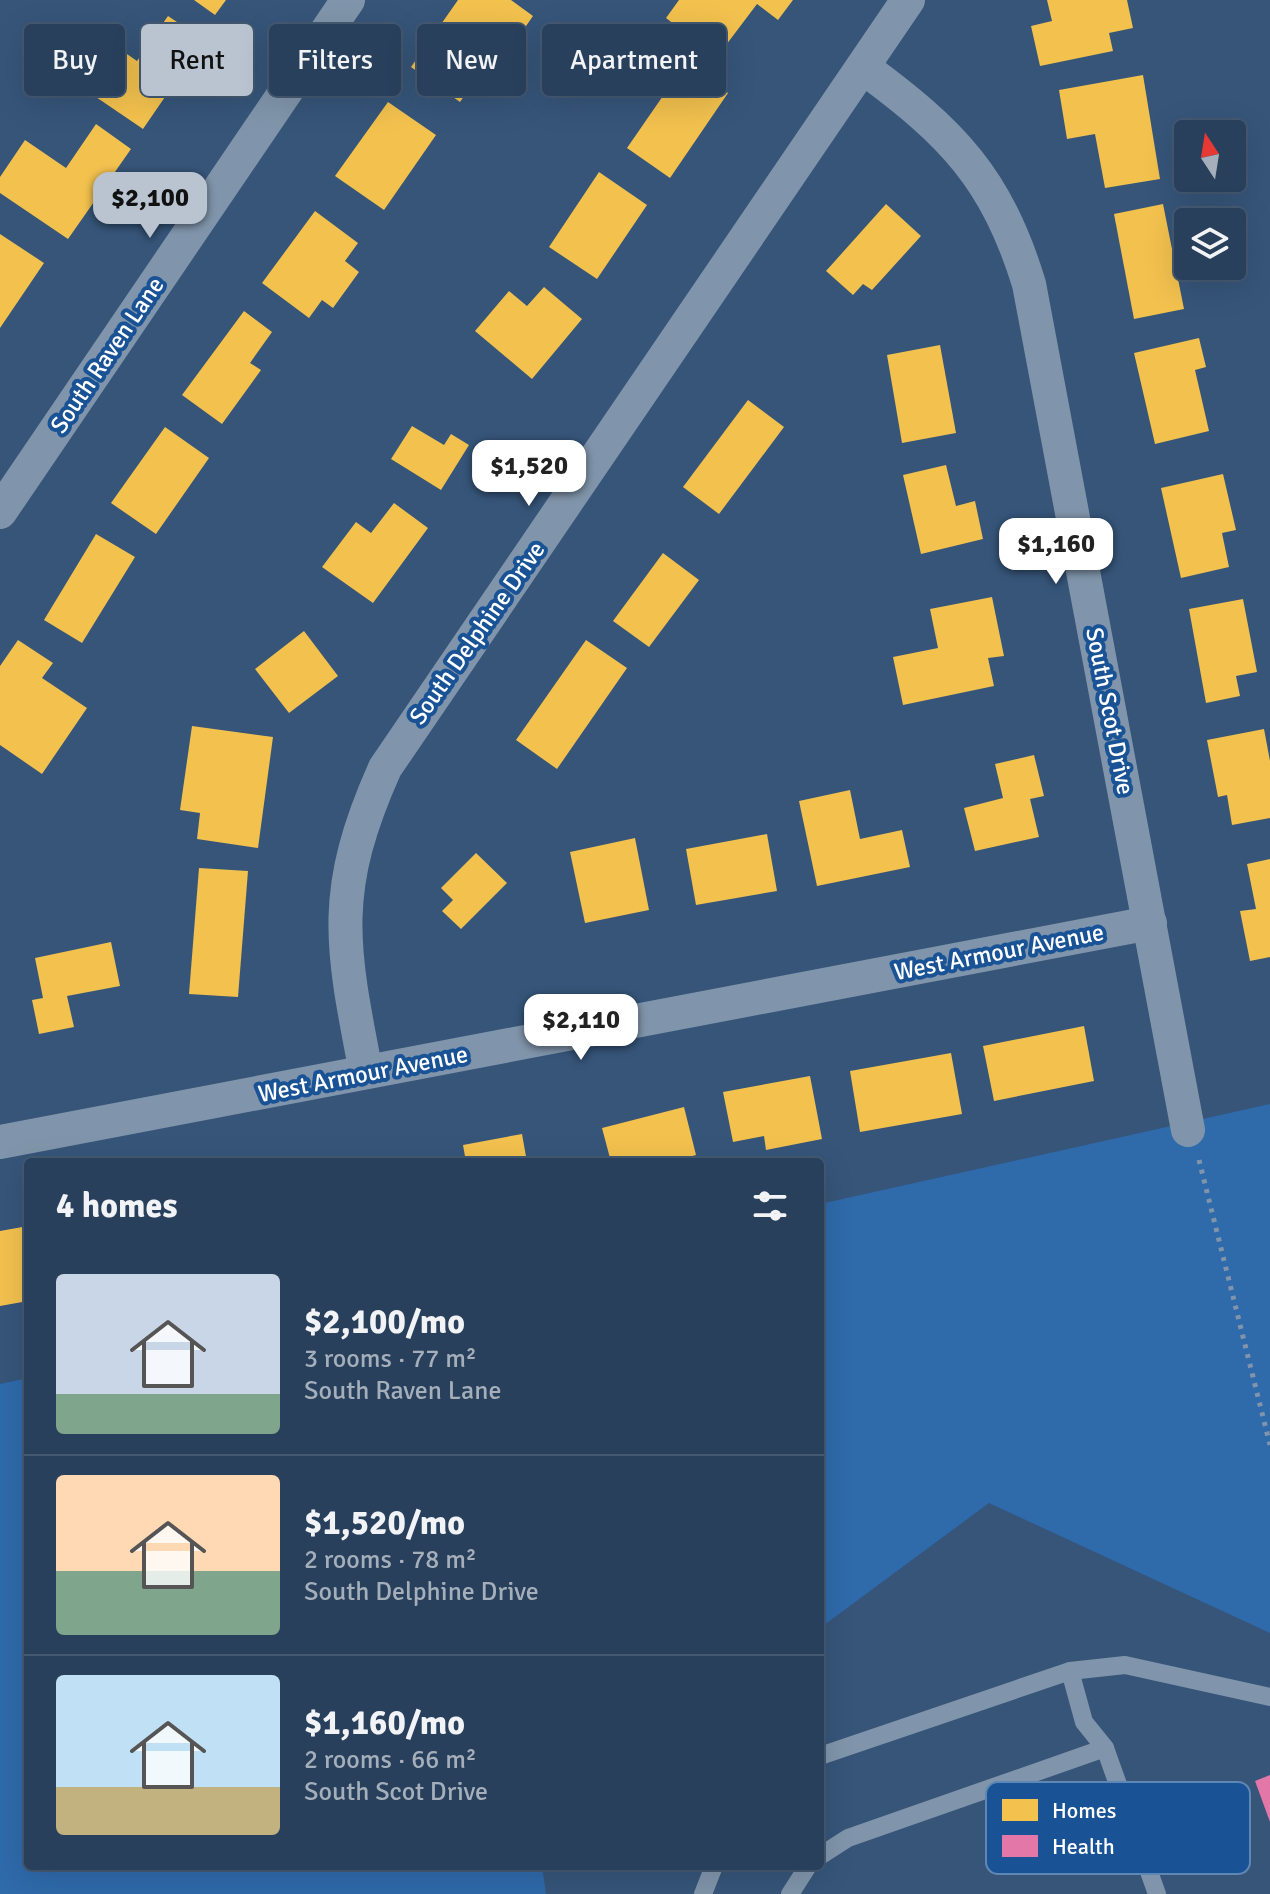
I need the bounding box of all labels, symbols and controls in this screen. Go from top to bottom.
chip: Buy [24,24,125,96]
chip: Rent [141,24,253,96]
chip: Filters [269,24,401,96]
chip: New [417,24,526,96]
chip: Apartment [542,24,726,96]
north arrow [1174,120,1246,192]
map controls [1174,120,1246,280]
pin: $2,100 [85,172,215,240]
text: $2,100 [111,182,189,214]
button: layers [1174,208,1246,280]
street label: South Raven Lane [44,271,170,439]
pin: $1,520 [464,440,594,508]
text: $1,520 [490,450,568,482]
pin: $1,160 [991,518,1121,586]
text: $1,160 [1017,528,1095,560]
street label: South Delphine Drive [403,536,551,730]
street label: South Scot Drive [1079,625,1141,797]
street label: West Armour Avenue [892,917,1106,987]
pin: $2,110 [516,994,646,1062]
text: $2,110 [542,1004,620,1036]
street label: West Armour Avenue [256,1039,470,1109]
icon: filters [748,1184,792,1228]
text: 4 homes [56,1185,177,1227]
text: $2,100/mo [304,1301,465,1343]
icon: home [120,1306,216,1402]
text: 3 rooms · 77 m² [304,1343,477,1375]
text: South Raven Lane [304,1375,501,1407]
text: $1,520/mo [304,1502,465,1544]
icon: home [120,1507,216,1603]
text: 2 rooms · 78 m² [304,1544,477,1576]
text: South Delphine Drive [304,1576,539,1608]
text: $1,160/mo [304,1702,465,1744]
icon: home [120,1707,216,1803]
text: 2 rooms · 66 m² [304,1744,477,1776]
text: South Scot Drive [304,1776,488,1808]
legend [986,1782,1250,1874]
text: Homes [1052,1797,1116,1824]
text: Health [1052,1833,1115,1860]

